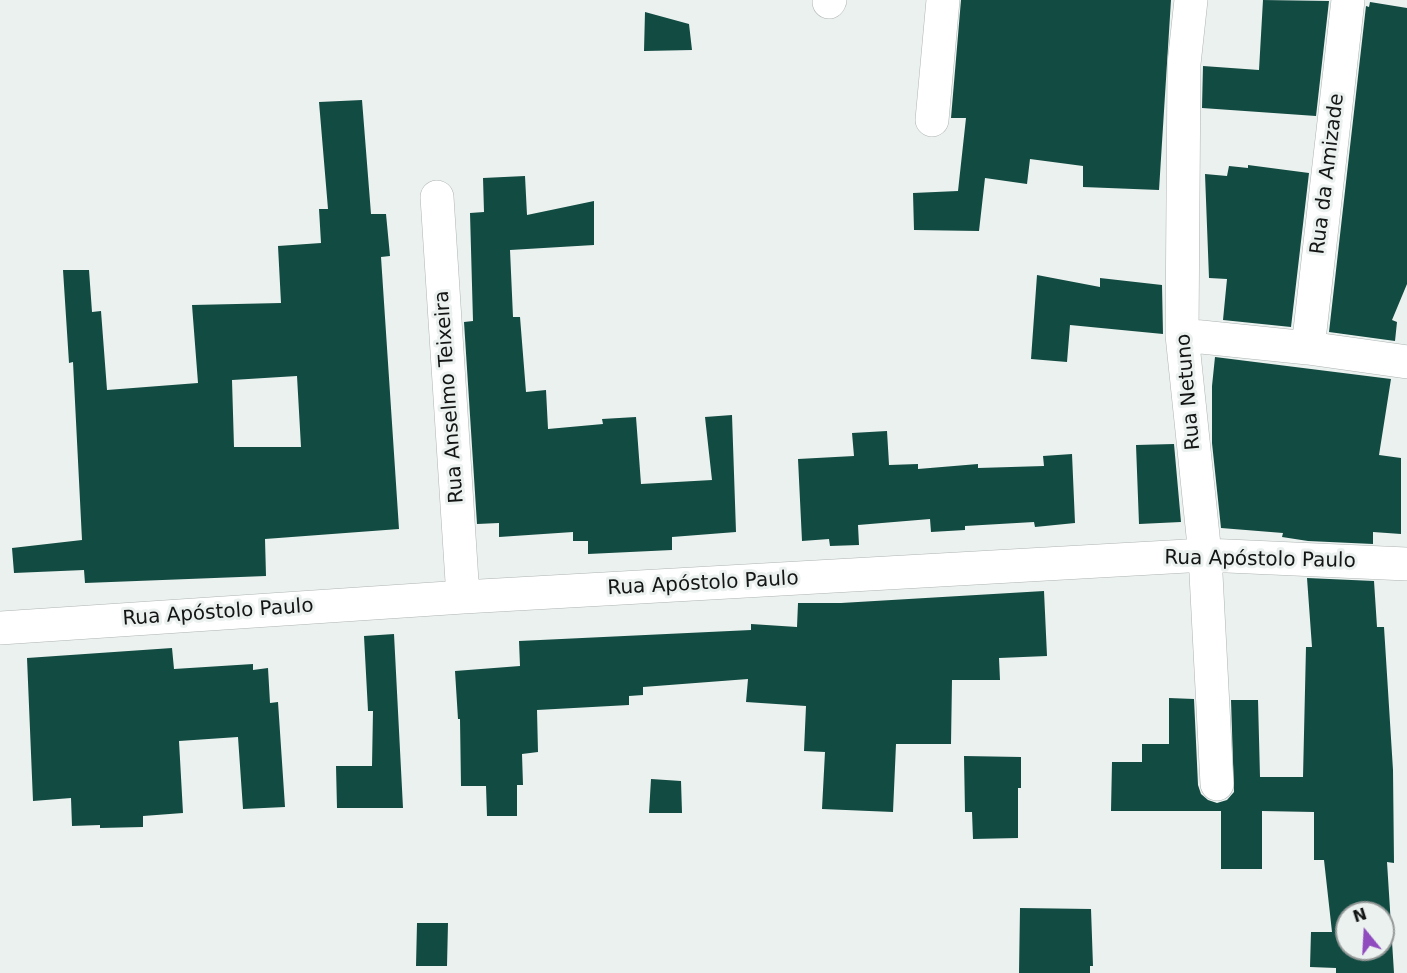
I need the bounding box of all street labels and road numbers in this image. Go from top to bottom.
street label: Rua da Amizade [1306,92,1350,256]
street label: Rua Anselmo Teixeira [431,290,469,504]
street label: Rua Netuno [1172,333,1206,451]
street label: Rua Apóstolo Paulo [1164,546,1356,574]
street label: Rua Apóstolo Paulo [607,567,799,601]
street label: Rua Apóstolo Paulo [122,594,314,632]

